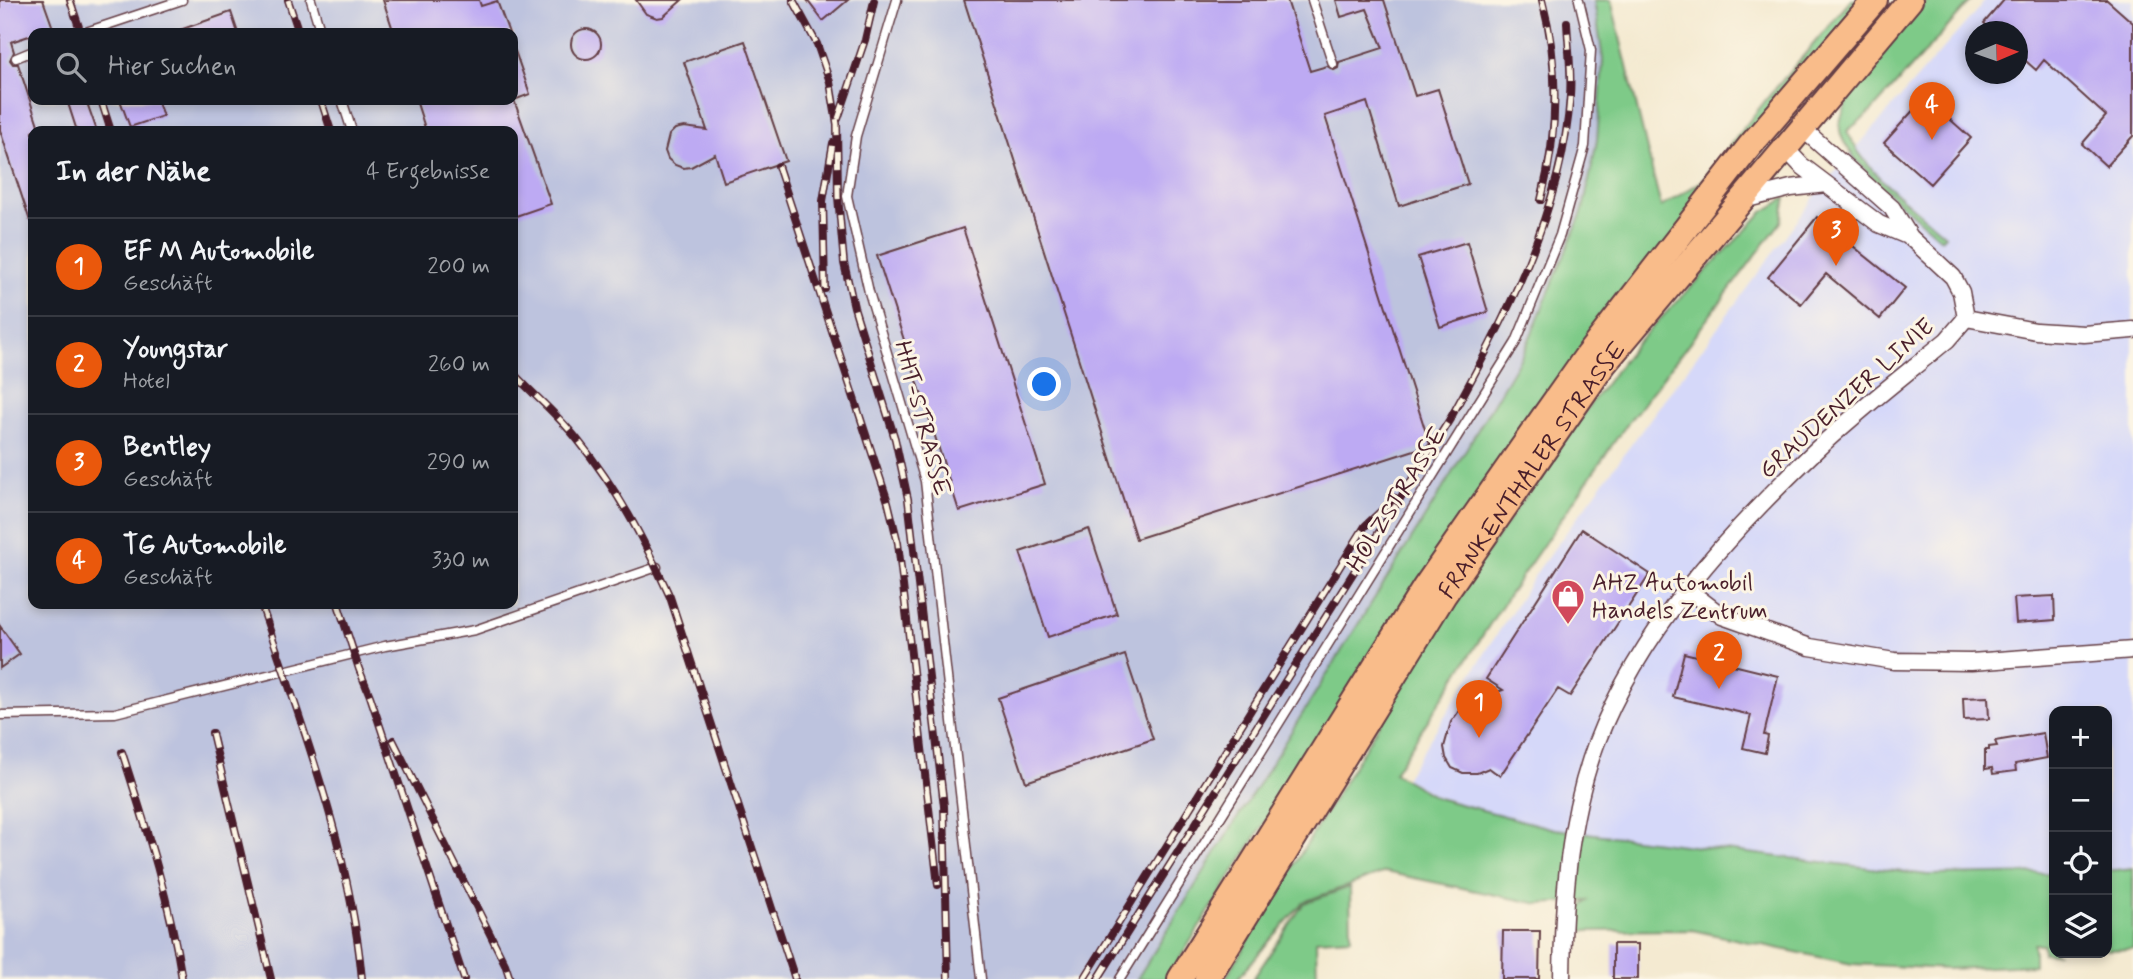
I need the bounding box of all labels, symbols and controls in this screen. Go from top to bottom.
north arrow [1965,21,2028,84]
search box [28,28,518,105]
icon: search [52,48,90,86]
text: Hier suchen [108,50,236,84]
pin: 4 [1909,82,1955,140]
text: In der Nähe [56,152,211,191]
text: 4 Ergebnisse [366,157,490,187]
pin: 3 [1813,208,1859,266]
text: EF M Automobile [123,235,314,269]
text: 1 [74,252,84,282]
text: 200 m [427,252,490,282]
text: Geschäft [123,269,213,299]
street label: GRAUDENZER LINIE [1753,312,1941,486]
text: Youngstar [123,333,228,367]
street label: FRANKENTHALER STRASSE [1432,336,1633,605]
street label: HHT-STRASSE [886,337,957,499]
text: 2 [73,350,85,380]
text: 260 m [428,350,490,380]
text: Hotel [123,367,170,397]
your location [1027,367,1061,401]
street label: HOLZSTRASSE [1340,421,1454,578]
text: Bentley [123,431,211,465]
text: 3 [74,448,84,478]
text: 290 m [427,448,490,478]
text: Geschäft [123,465,213,495]
text: TG Automobile [123,529,286,563]
text: 4 [72,546,86,576]
text: 330 m [432,546,490,576]
text: Geschäft [123,563,213,593]
place label: AHZ Automobil Handels Zentrum [1592,568,1768,627]
shop icon: AHZ Automobil Handels Zentrum [1549,577,1587,626]
pin: 2 [1696,631,1742,689]
pin: 1 [1456,680,1502,738]
map controls [2049,706,2112,958]
button: + [2049,706,2112,769]
button: − [2049,769,2112,832]
button: locate [2049,832,2112,895]
button: layers [2049,895,2112,958]

